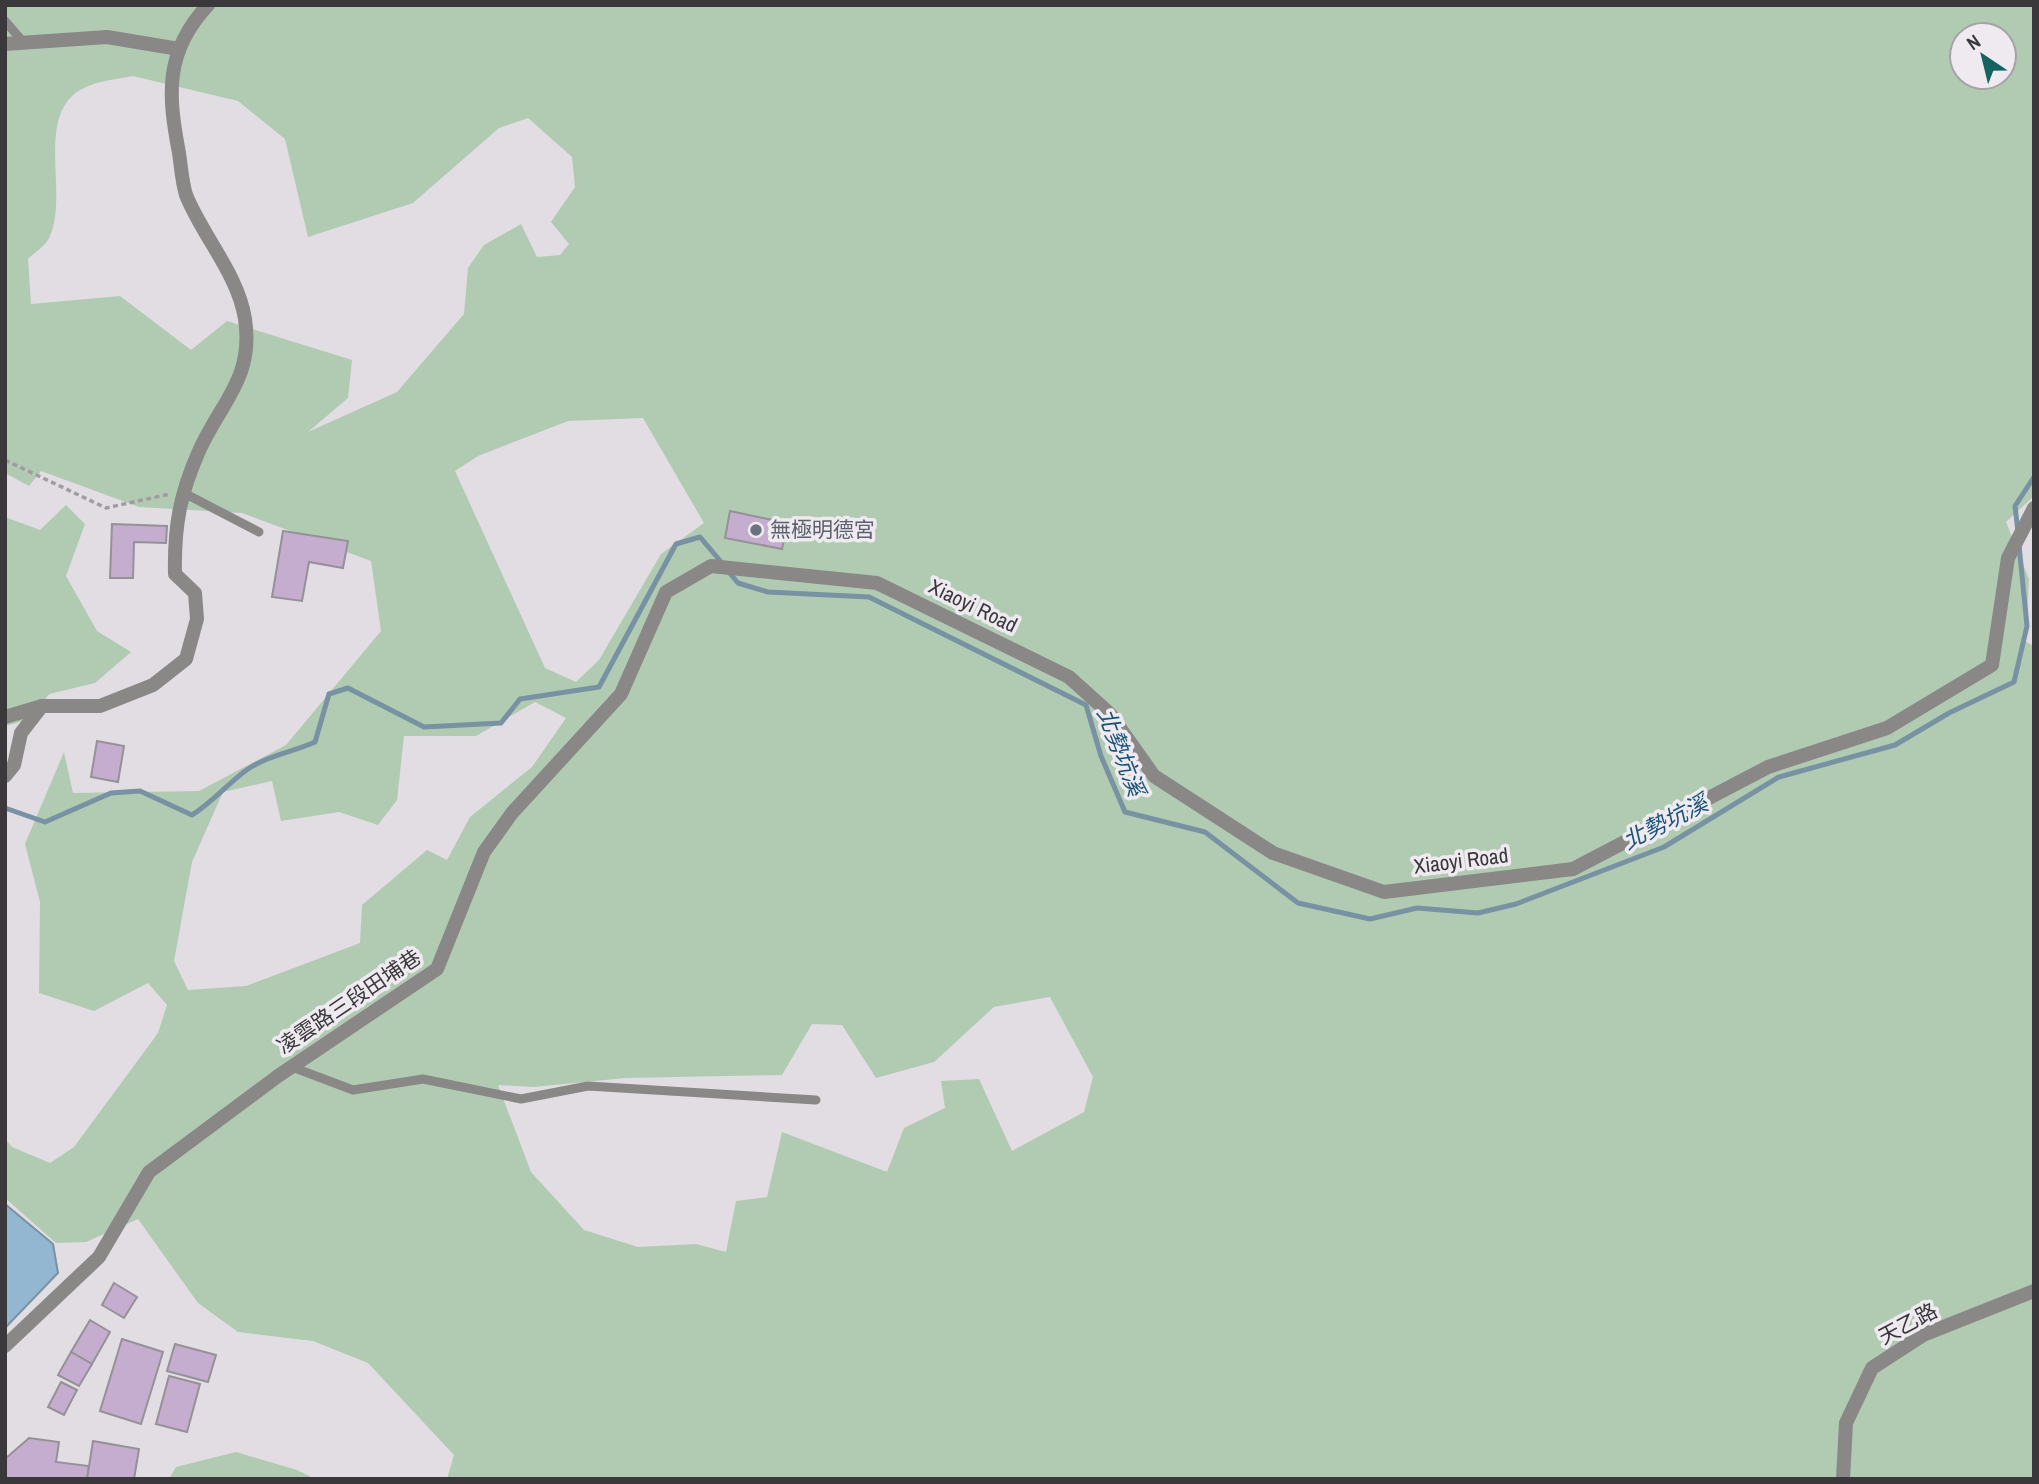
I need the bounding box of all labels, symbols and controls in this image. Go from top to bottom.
north arrow [1948,21,2018,91]
text: N [1961,28,1985,56]
place label: 無極明德宮 [770,515,875,544]
marker: 無極明德宮 [748,522,764,538]
street label: Xiaoyi Road [924,572,1022,639]
water label: 北勢坑溪 [1091,703,1153,803]
water label: 北勢坑溪 [1617,785,1715,856]
street label: Xiaoyi Road [1412,840,1510,881]
street label: 凌雲路三段田埔巷 [271,943,426,1061]
street label: 天乙路 [1873,1296,1942,1351]

